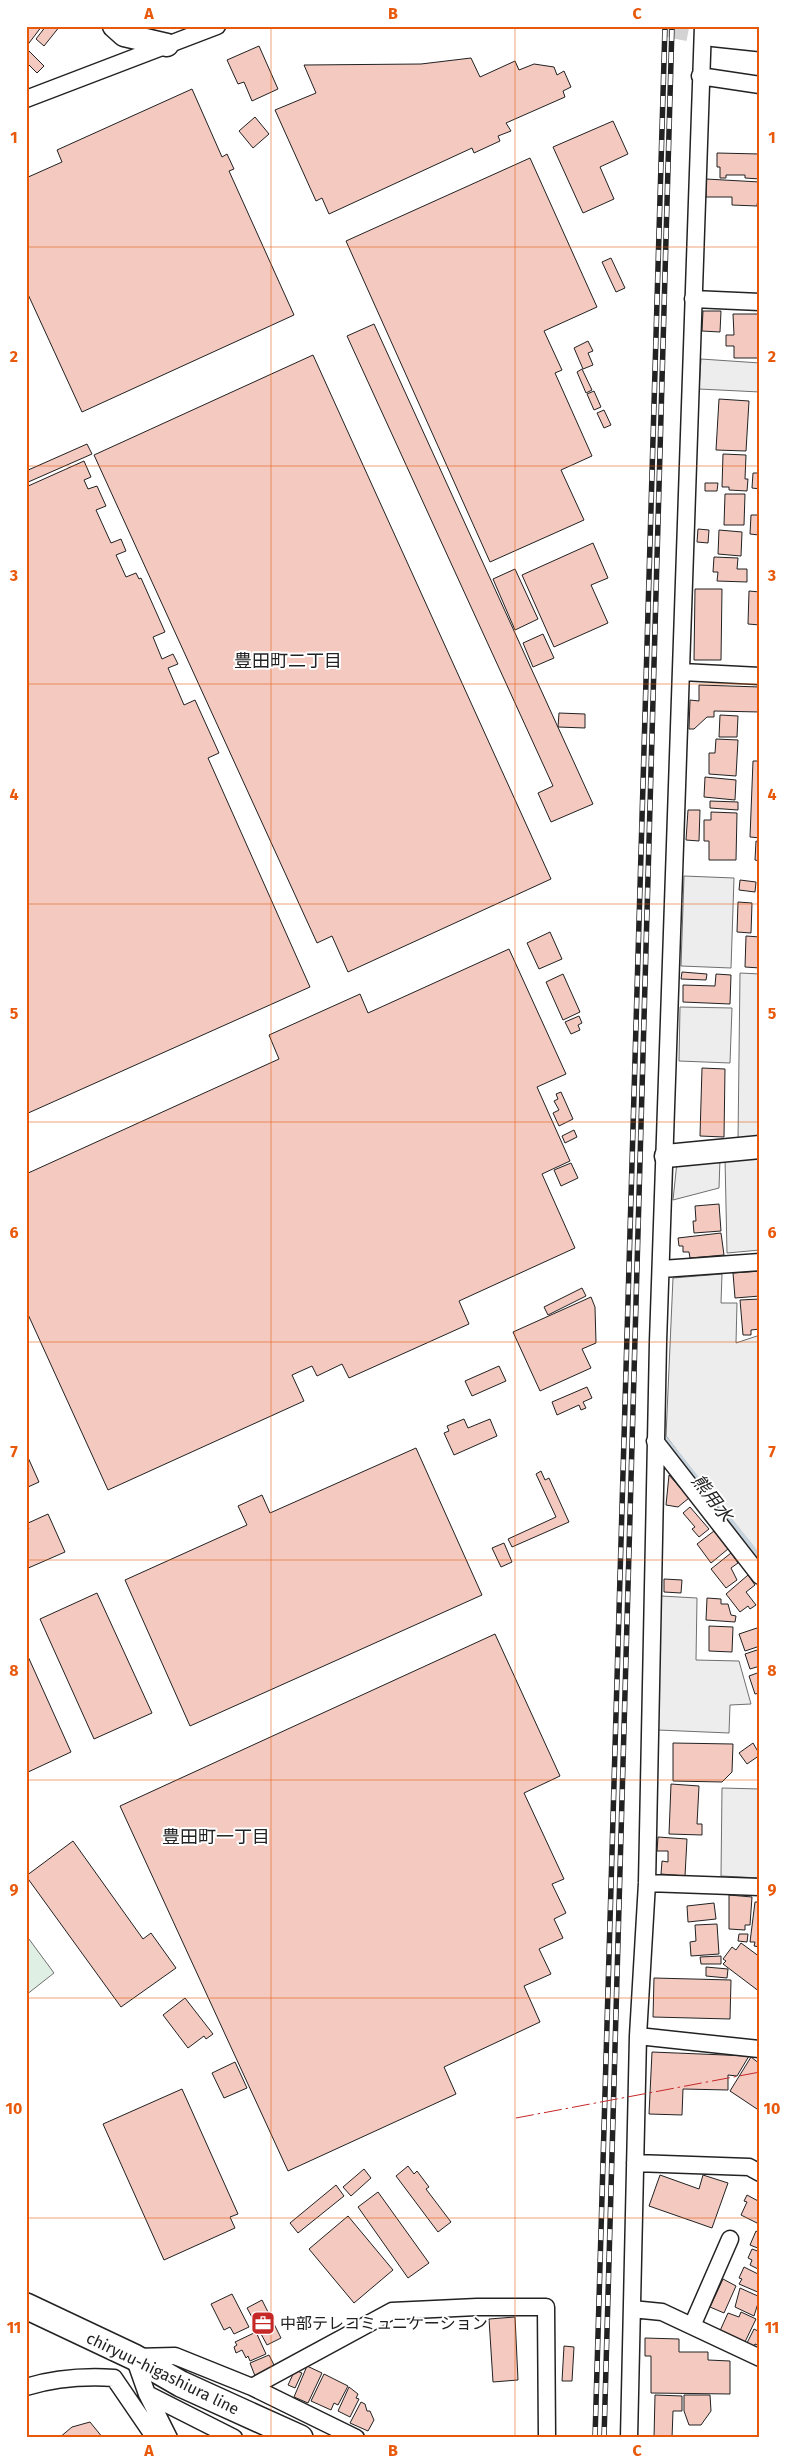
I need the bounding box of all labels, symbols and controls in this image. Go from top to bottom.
text: A [143,4,154,23]
text: B [388,4,398,23]
text: C [632,4,642,23]
text: 1 [10,128,18,147]
text: 1 [768,128,776,147]
text: 2 [10,347,18,366]
text: 2 [768,347,776,366]
text: 3 [9,566,18,585]
text: 3 [767,566,776,585]
district label: 豊田町二丁目 [234,650,342,672]
text: 4 [9,785,19,804]
text: 4 [767,785,777,804]
text: 5 [10,1004,19,1023]
text: 5 [768,1004,777,1023]
text: 6 [9,1223,19,1242]
text: 6 [767,1223,777,1242]
text: 7 [10,1442,18,1461]
text: 7 [768,1442,776,1461]
water label: 熊用水 [687,1470,739,1528]
text: 8 [9,1661,19,1680]
text: 8 [767,1661,777,1680]
district label: 豊田町一丁目 [162,1826,270,1848]
text: 9 [10,1880,19,1899]
text: 9 [768,1880,777,1899]
text: 10 [6,2099,22,2118]
text: 10 [764,2099,780,2118]
office icon: 中部テレコミュニケーション [250,2310,276,2336]
place label: 中部テレコミュニケーション [280,2314,488,2333]
text: 11 [7,2318,21,2337]
text: 11 [765,2318,779,2337]
street label: chiryuu-higashiura line [83,2328,242,2419]
text: A [143,2441,154,2460]
text: B [388,2441,398,2460]
text: C [632,2441,642,2460]

